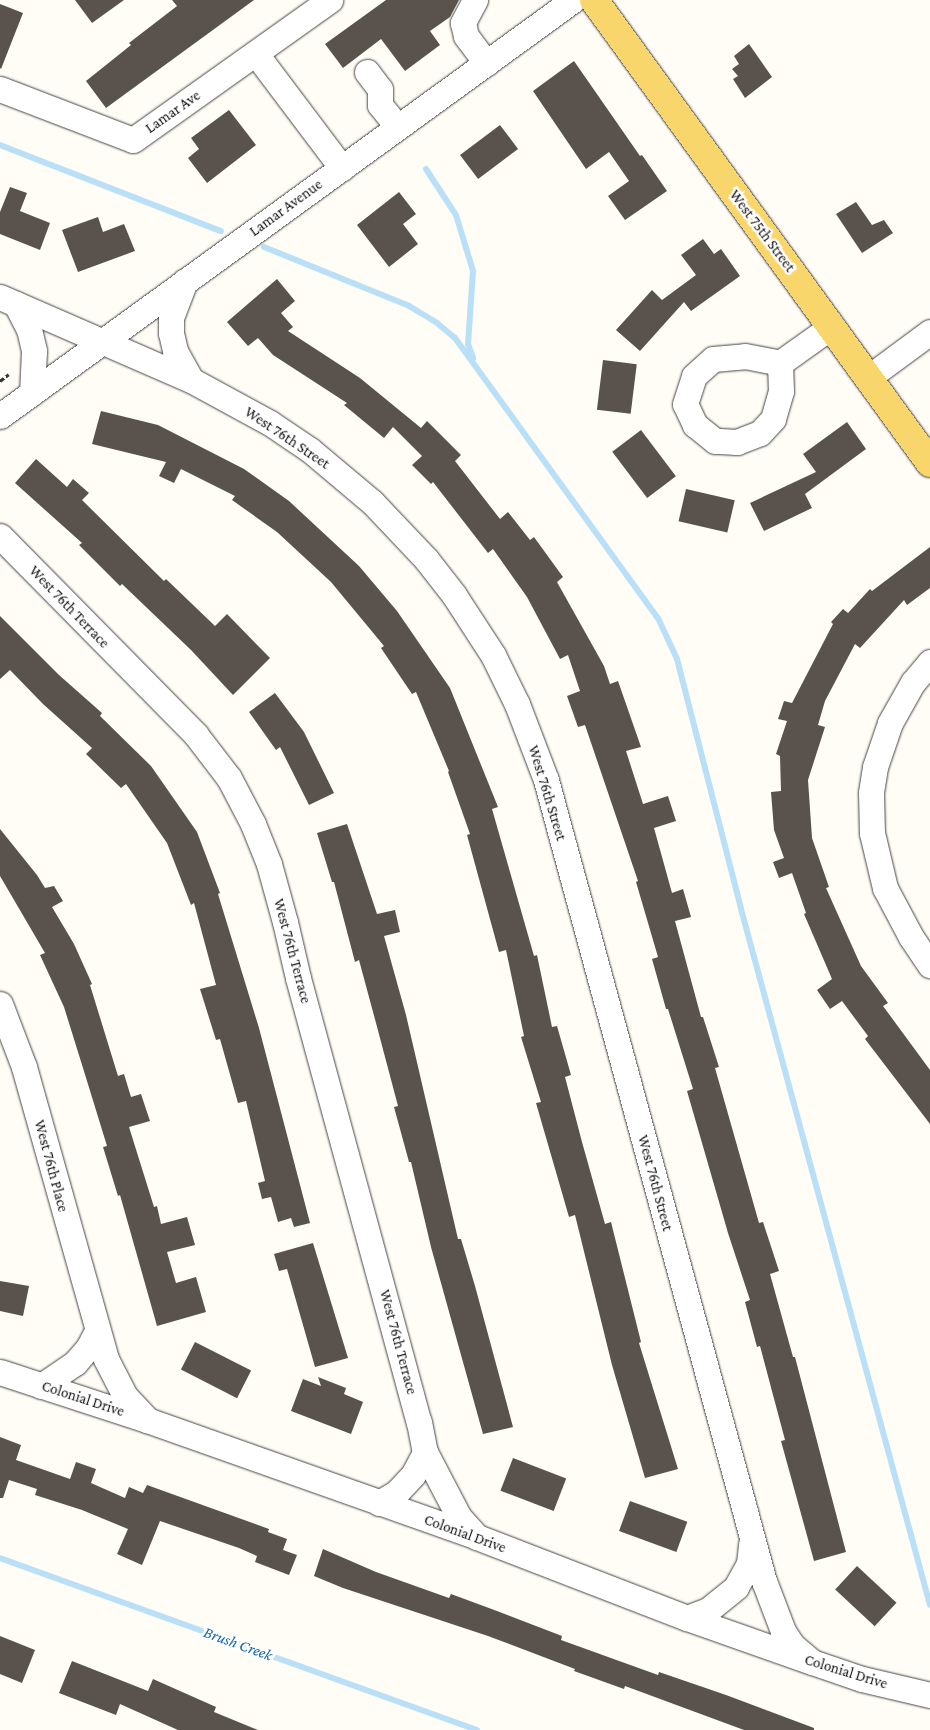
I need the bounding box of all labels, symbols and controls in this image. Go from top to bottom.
street label: Lamar Ave [142,87,204,137]
street label: Lamar Avenue [246,176,326,240]
street label: West 75th Street [725,186,799,276]
street label: West 76th Street [241,403,333,473]
street label: West 76th Terrace [25,562,113,652]
street label: West 76th Street [524,743,570,843]
street label: West 76th Terrace [269,897,315,1005]
street label: West 76th Place [30,1118,72,1214]
street label: West 76th Street [634,1133,676,1233]
street label: West 76th Terrace [375,1288,421,1396]
street label: Colonial Drive [39,1377,127,1421]
street label: Colonial Drive [422,1511,508,1557]
water label: Brush Creek [201,1623,275,1665]
street label: Colonial Drive [802,1651,890,1693]

